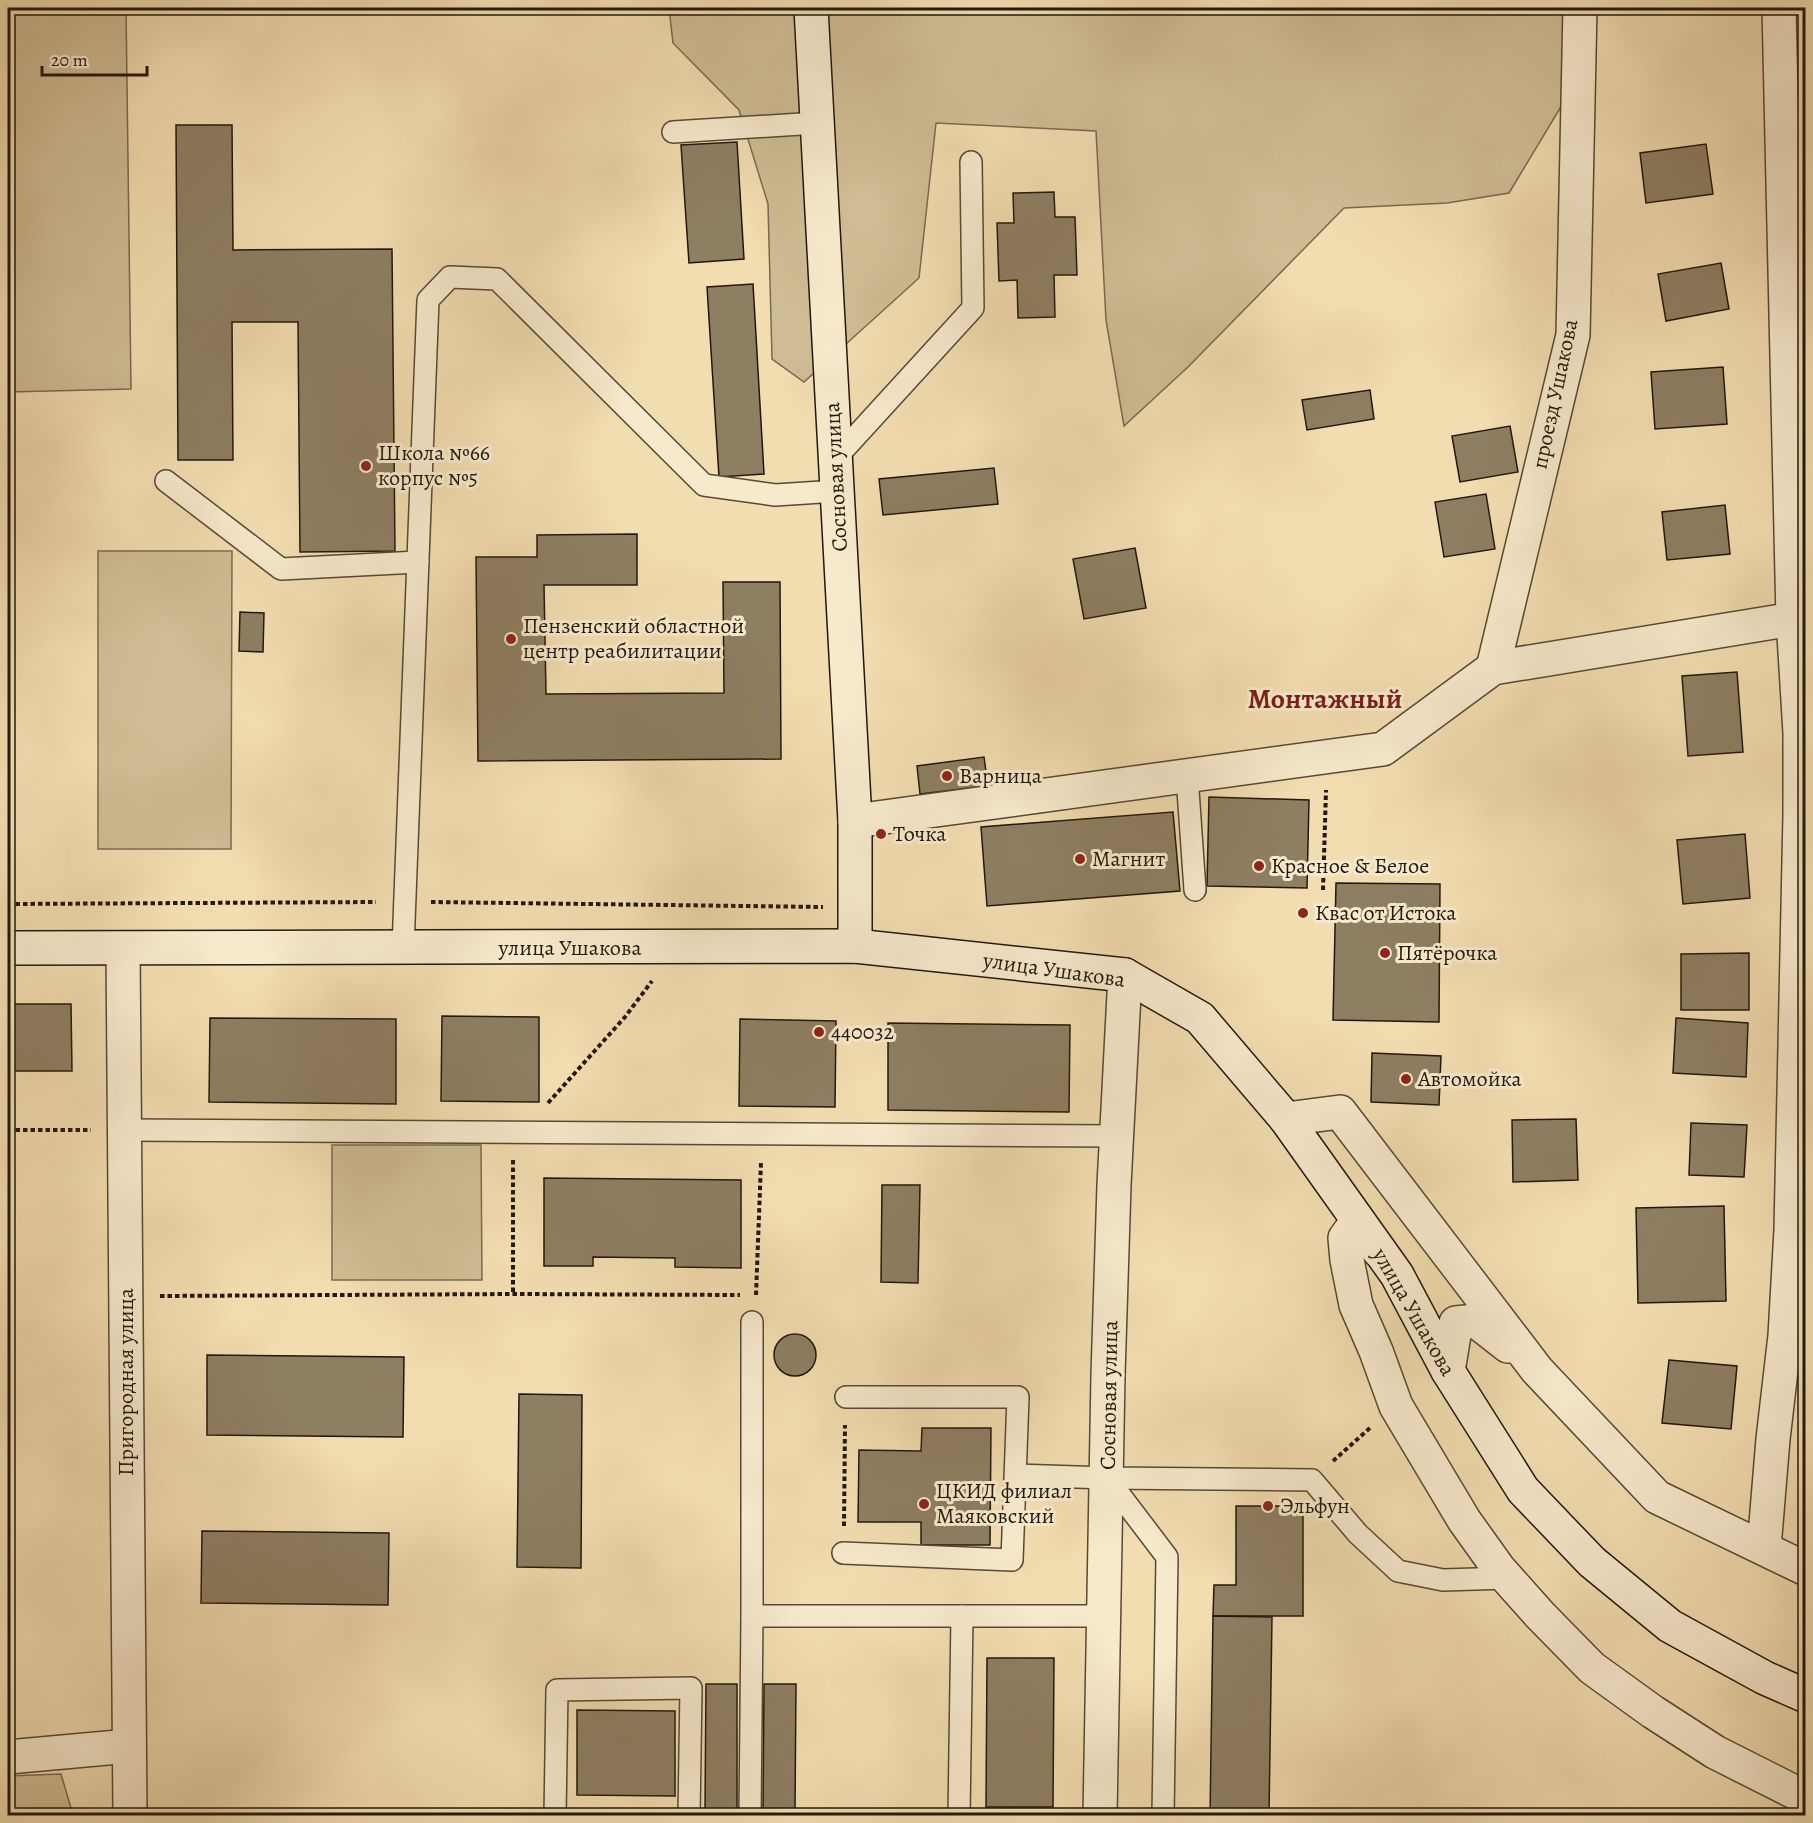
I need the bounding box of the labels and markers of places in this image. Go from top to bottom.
place label: Школа №66 корпус №5 [378,438,490,493]
marker: Школа №66 корпус №5 [359,459,373,473]
place label: Пензенский областной центр реабилитации [523,611,744,666]
marker: Пензенский областной центр реабилитации [504,632,518,646]
place label: Варница [959,761,1043,791]
marker: Варница [940,769,954,783]
place label: Точка [893,819,947,849]
marker: Точка [874,827,888,841]
place label: Магнит [1092,844,1165,874]
place label: Красное & Белое [1271,851,1429,881]
marker: Магнит [1073,852,1087,866]
marker: Красное & Белое [1252,859,1266,873]
place label: Квас от Истока [1315,898,1457,928]
marker: Квас от Истока [1296,906,1310,920]
place label: Пятёрочка [1397,938,1498,968]
marker: Пятёрочка [1378,946,1392,960]
place label: 440032 [831,1017,894,1047]
marker: 440032 [812,1025,826,1039]
place label: Автомойка [1417,1064,1523,1094]
marker: Автомойка [1399,1072,1413,1086]
place label: ЦКИД филиал Маяковский [936,1476,1072,1531]
place label: Эльфун [1280,1491,1350,1521]
marker: ЦКИД филиал Маяковский [917,1497,931,1511]
marker: Эльфун [1261,1499,1275,1513]

